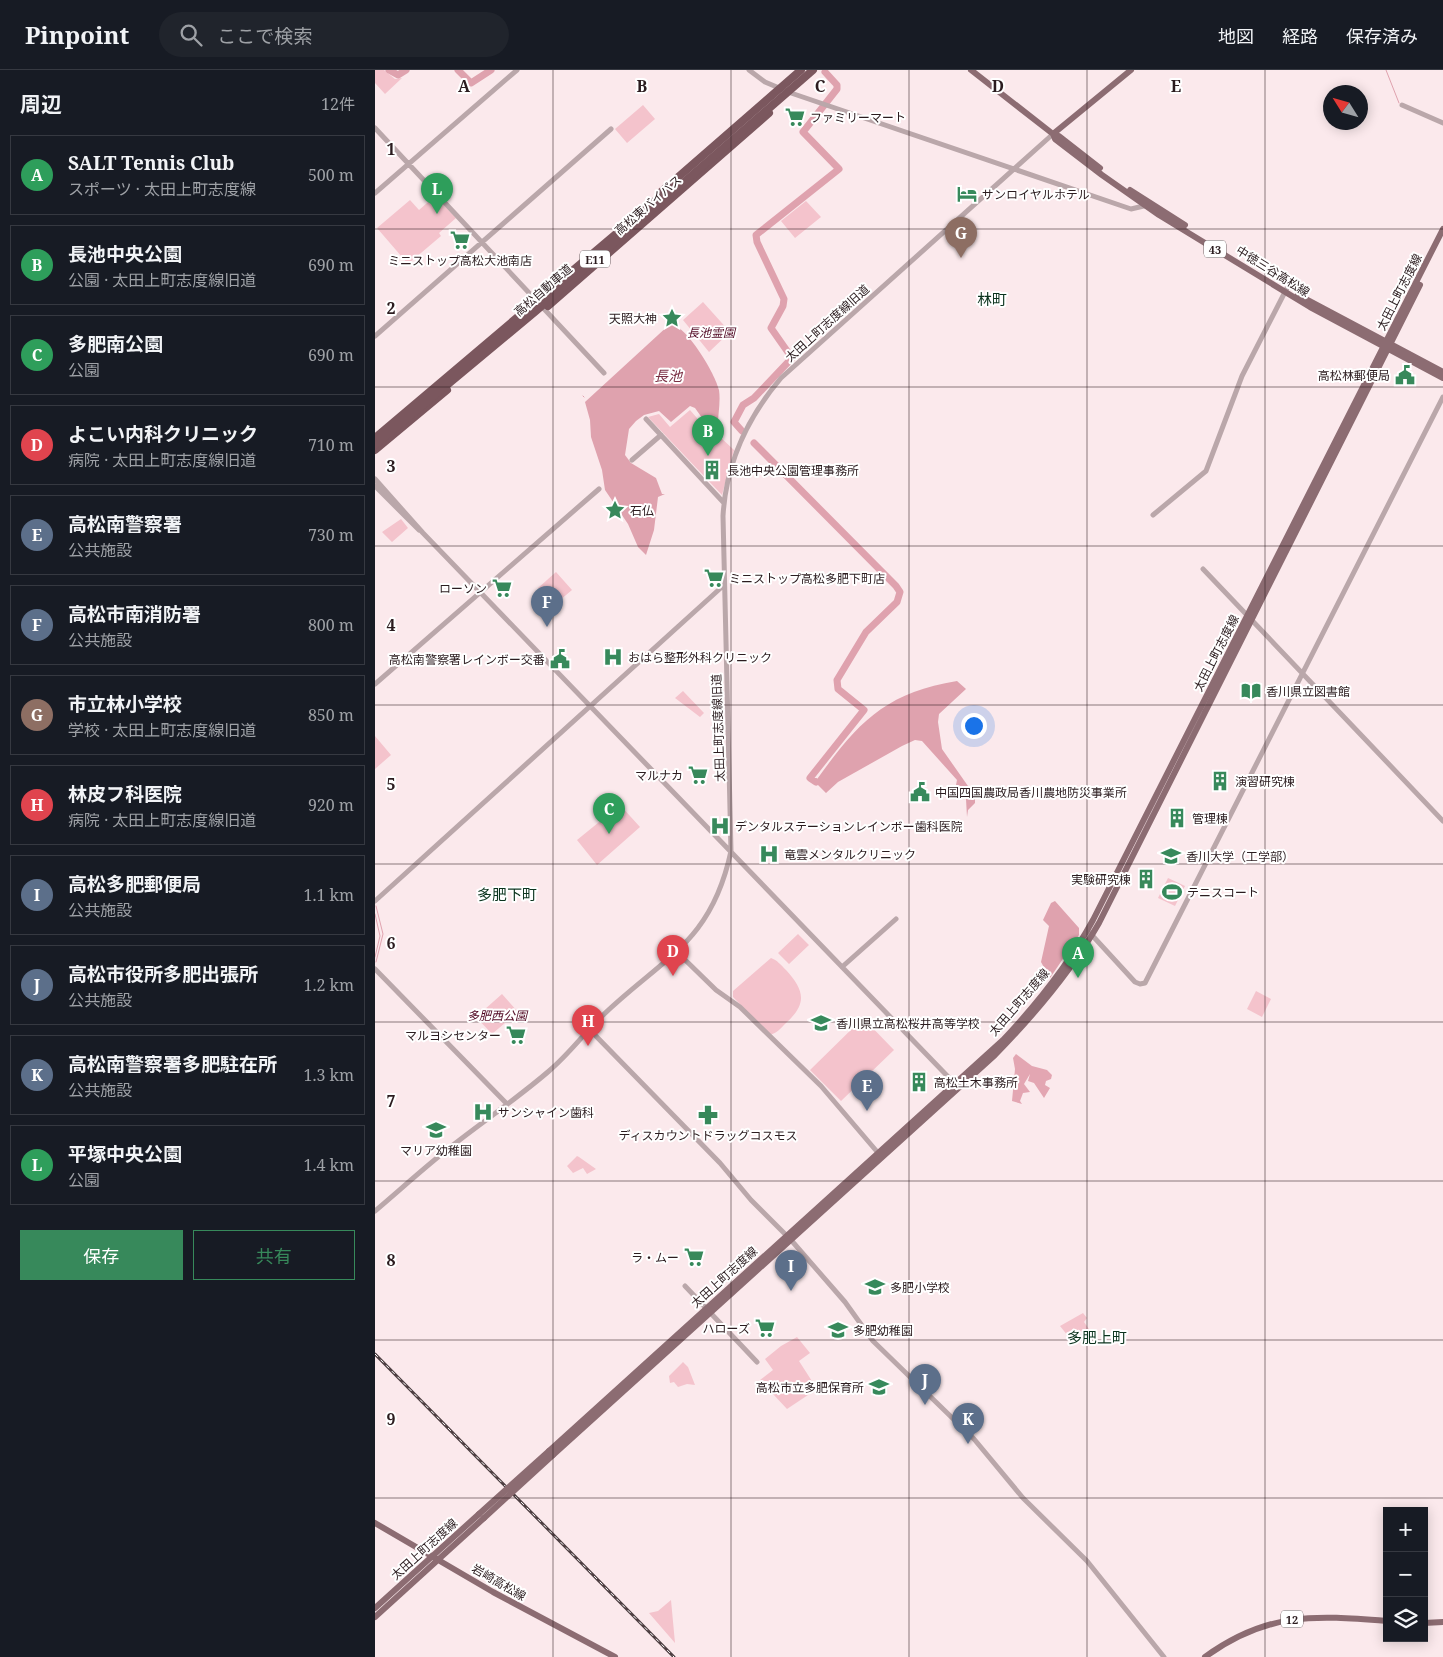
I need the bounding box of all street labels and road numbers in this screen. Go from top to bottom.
street label: 高松東バイパス [611,171,685,239]
road number: 43 [1204,240,1226,258]
street label: 中徳三谷高松線 [1233,242,1313,300]
road number: E11 [580,250,610,268]
street label: 太田上町志度線 [1372,251,1426,333]
street label: 高松自動車道 [510,260,576,320]
street label: 太田上町志度線旧道 [781,281,873,365]
street label: 太田上町志度線 [1189,612,1243,694]
street label: 太田上町志度線旧道 [708,674,728,782]
street label: 太田上町志度線 [985,965,1053,1039]
street label: 太田上町志度線 [687,1243,761,1311]
street label: 太田上町志度線 [387,1515,461,1583]
street label: 岩崎高松線 [469,1560,529,1604]
road number: 12 [1281,1610,1303,1628]

